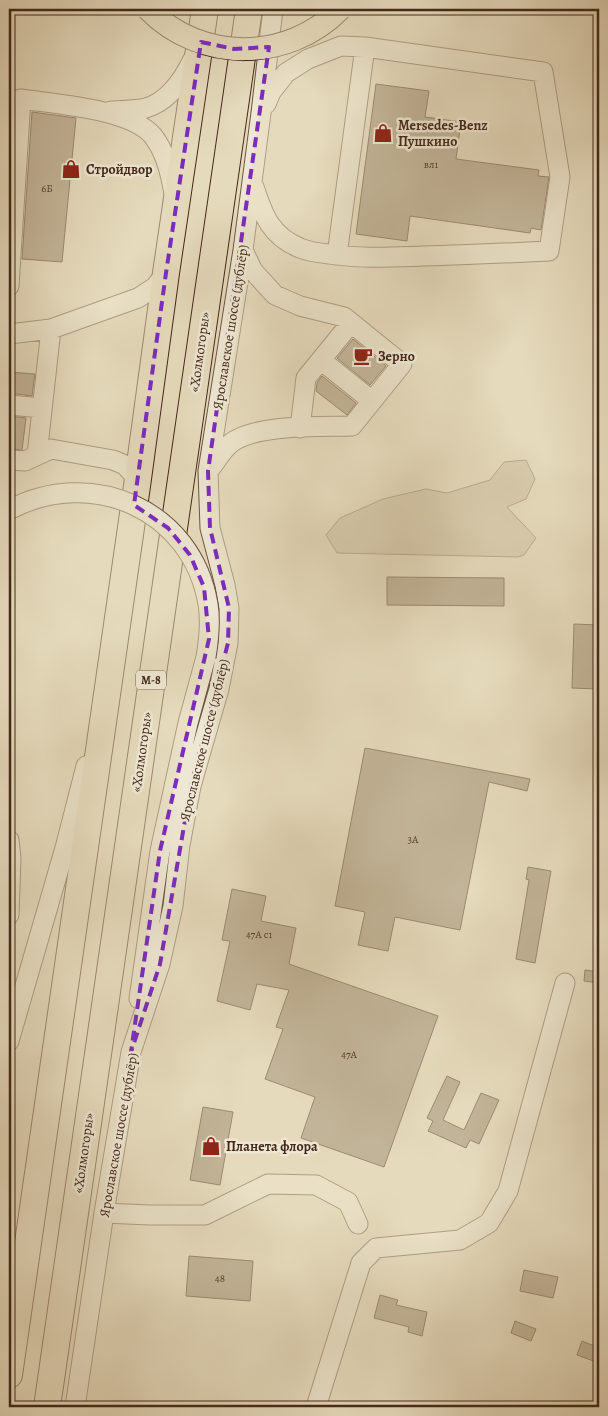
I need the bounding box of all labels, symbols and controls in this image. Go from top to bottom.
place label: Mersedes-Benz Пушкино [398,116,488,151]
shop icon: Mersedes-Benz Пушкино [372,122,394,144]
house number: вл1 [424,157,438,172]
shop icon: Стройдвор [60,158,82,180]
place label: Стройдвор [86,160,153,179]
house number: 6Б [41,181,53,196]
street label: Ярославское шоссе (дублёр) [208,243,253,411]
street label: «Холмогоры» [184,311,215,393]
cafe icon: Зерно [352,345,374,367]
place label: Зерно [378,347,415,366]
street label: Ярославское шоссе (дублёр) [175,657,234,823]
road number: М-8 [136,670,166,690]
street label: «Холмогоры» [126,711,157,793]
house number: 3А [408,832,419,847]
house number: 47А с1 [246,927,273,942]
house number: 47А [341,1047,358,1062]
street label: Ярославское шоссе (дублёр) [95,1051,142,1219]
street label: «Холмогоры» [68,1112,99,1194]
shop icon: Планета флора [200,1135,222,1157]
place label: Планета флора [226,1137,318,1156]
house number: 48 [215,1271,225,1286]

